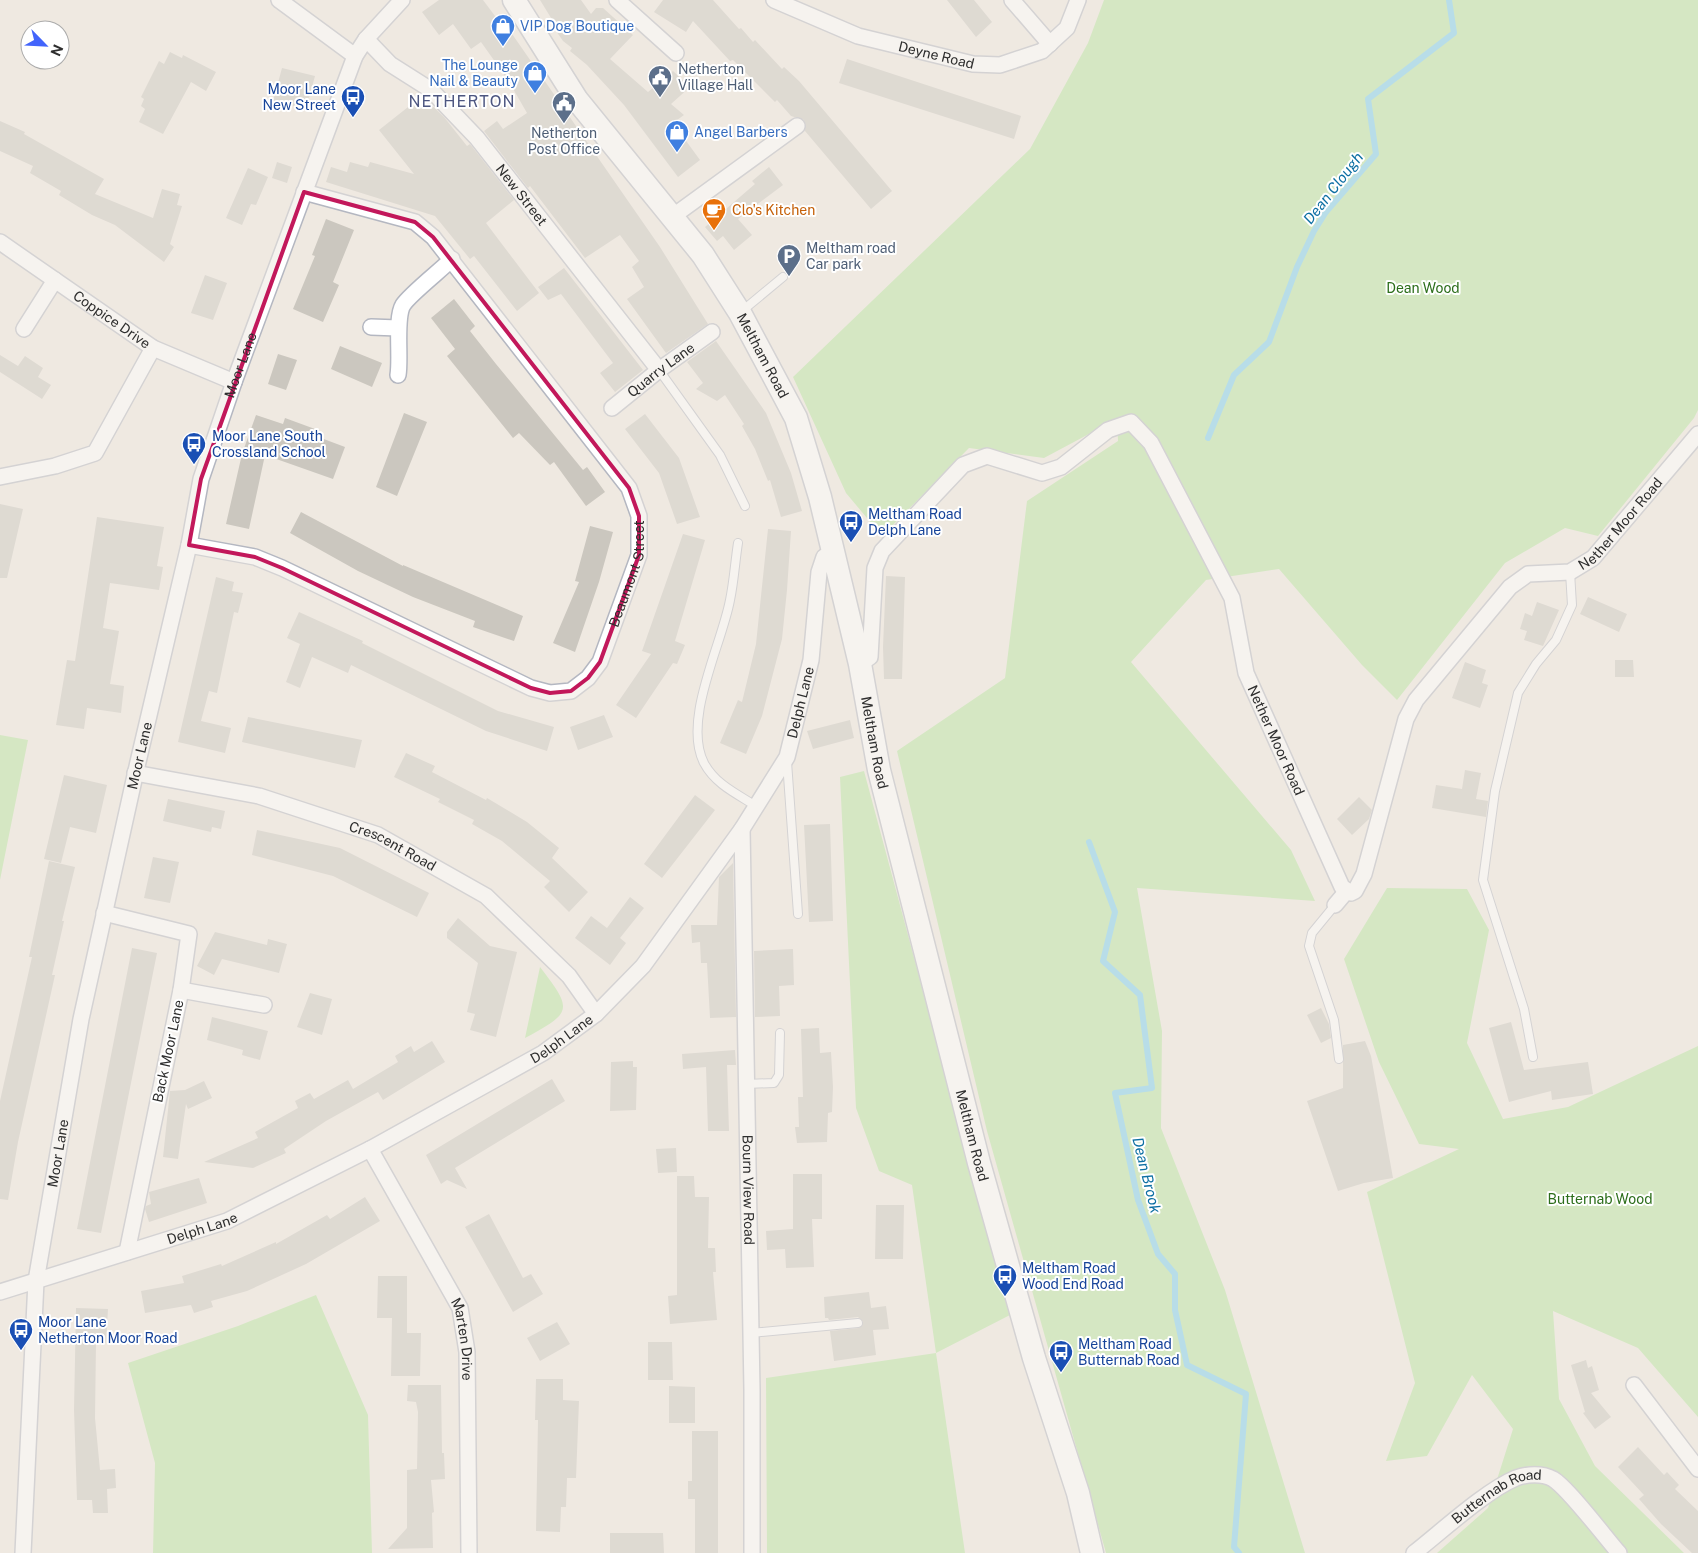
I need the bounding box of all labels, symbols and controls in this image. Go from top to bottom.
shop icon: VIP Dog Boutique [490,13,516,47]
place label: VIP Dog Boutique [520,18,634,34]
north arrow [20,20,70,70]
street label: Deyne Road [897,38,976,72]
text: N [47,42,66,59]
place label: The Lounge Nail & Beauty [429,57,519,89]
shop icon: The Lounge Nail & Beauty [522,60,548,94]
place label: Netherton Village Hall [678,61,753,93]
public building icon: Netherton Village Hall [647,64,673,98]
place label: Moor Lane New Street [263,81,336,113]
bus stop icon: Moor Lane New Street [340,84,366,118]
public building icon: Netherton Post Office [551,90,577,124]
district label: NETHERTON [409,92,515,111]
shop icon: Angel Barbers [664,119,690,153]
place label: Angel Barbers [694,124,787,140]
place label: Netherton Post Office [528,125,600,157]
water label: Dean Clough [1300,149,1366,227]
street label: New Street [493,161,551,229]
cafe icon: Clo's Kitchen [701,197,727,231]
place label: Clo's Kitchen [732,202,815,218]
place label: Meltham road Car park [806,240,896,272]
parking icon: Meltham road Car park [776,243,802,277]
park label: Dean Wood [1386,280,1460,296]
street label: Coppice Drive [70,287,153,352]
street label: Meltham Road [734,310,792,401]
street label: Moor Lane [221,330,260,400]
street label: Quarry Lane [624,339,697,400]
place label: Moor Lane South Crossland School [212,428,326,460]
bus stop icon: Moor Lane South Crossland School [181,431,207,465]
street label: Nether Moor Road [1575,474,1665,573]
place label: Meltham Road Delph Lane [868,506,962,538]
bus stop icon: Meltham Road Delph Lane [838,509,864,543]
street label: Beaumont Street [605,520,648,629]
street label: Delph Lane [784,665,817,740]
street label: Nether Moor Road [1245,683,1308,798]
street label: Meltham Road [858,695,892,791]
street label: Moor Lane [124,720,155,791]
street label: Crescent Road [347,818,439,874]
street label: Back Moor Lane [149,998,187,1104]
street label: Delph Lane [527,1011,596,1067]
street label: Meltham Road [953,1088,992,1183]
street label: Moor Lane [44,1118,72,1188]
street label: Bourn View Road [739,1135,757,1245]
water label: Dean Brook [1129,1135,1165,1216]
park label: Butternab Wood [1548,1191,1652,1207]
street label: Delph Lane [165,1209,240,1247]
place label: Meltham Road Wood End Road [1022,1260,1124,1292]
bus stop icon: Meltham Road Wood End Road [992,1263,1018,1297]
street label: Marten Drive [448,1295,476,1381]
place label: Moor Lane Netherton Moor Road [38,1314,178,1346]
bus stop icon: Moor Lane Netherton Moor Road [8,1317,34,1351]
place label: Meltham Road Butternab Road [1078,1336,1180,1368]
bus stop icon: Meltham Road Butternab Road [1048,1339,1074,1373]
street label: Butternab Road [1448,1467,1542,1527]

